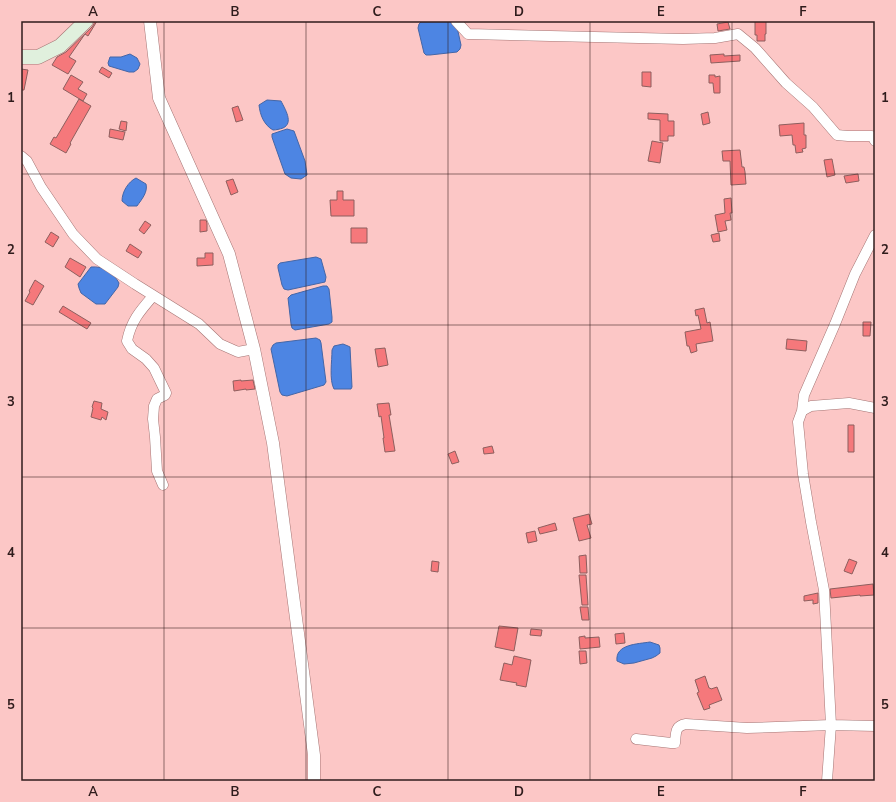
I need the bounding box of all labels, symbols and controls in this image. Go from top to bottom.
text: A [88,3,98,21]
text: B [231,3,240,21]
text: C [373,3,382,21]
text: D [514,3,524,21]
text: E [657,3,665,21]
text: F [799,3,807,21]
text: 1 [7,89,15,107]
text: 1 [881,89,889,107]
text: 2 [7,241,15,259]
text: 2 [881,241,889,259]
text: 3 [7,393,15,411]
text: 3 [881,393,889,411]
text: 4 [7,544,15,562]
text: 4 [881,544,889,562]
text: 5 [7,696,15,714]
text: 5 [881,696,889,714]
text: A [88,783,98,801]
text: B [231,783,240,801]
text: C [373,783,382,801]
text: D [514,783,524,801]
text: E [657,783,665,801]
text: F [799,783,807,801]

